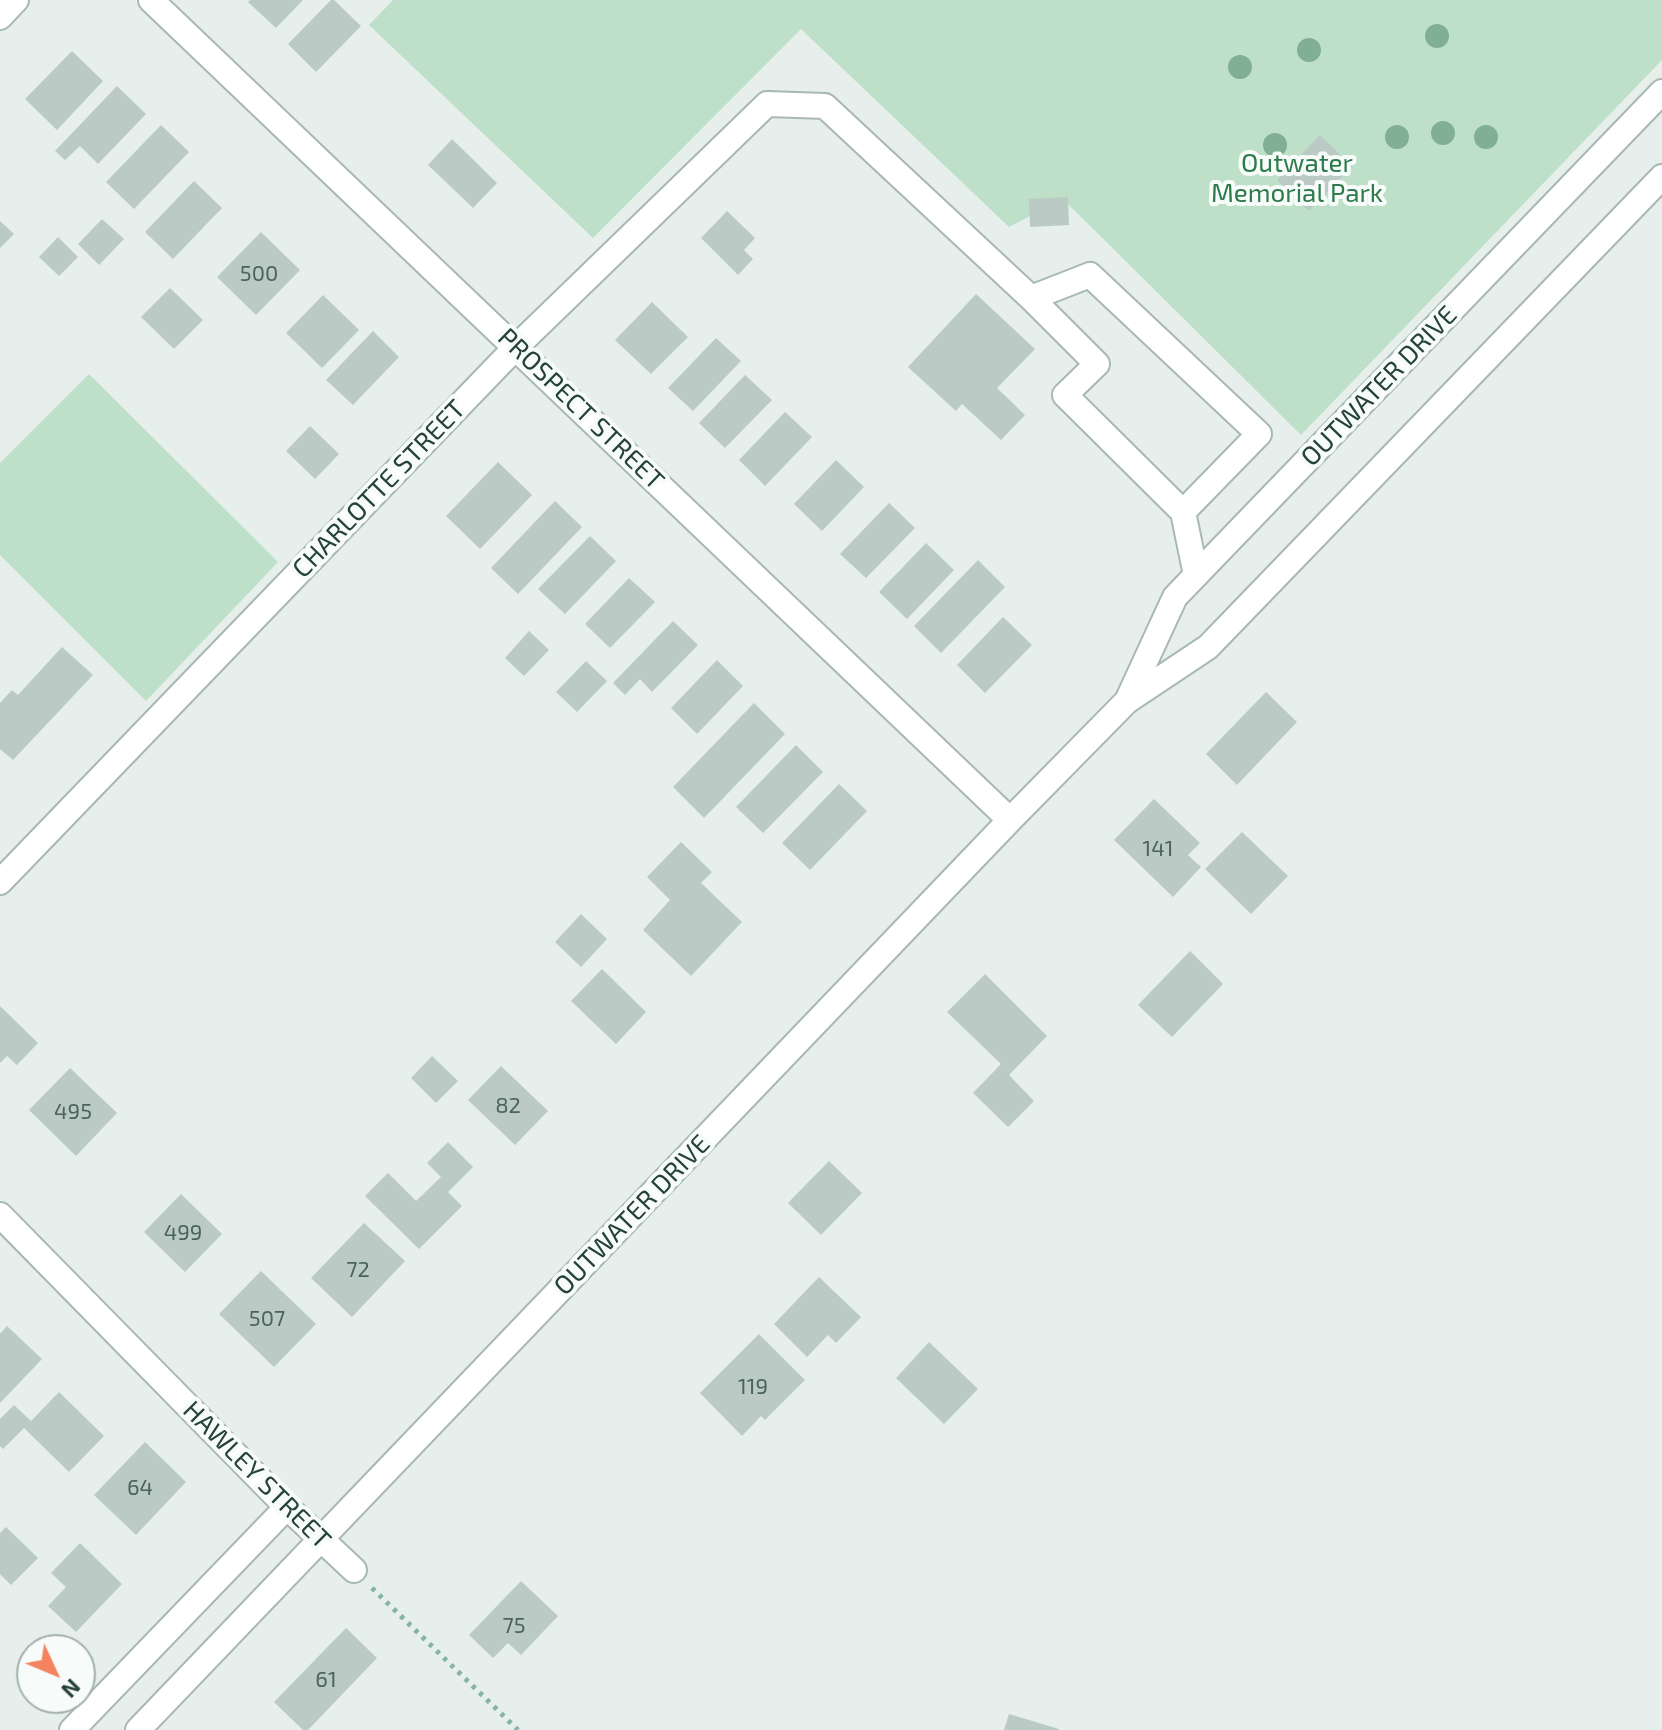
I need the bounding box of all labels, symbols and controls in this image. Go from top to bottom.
park label: Outwater Memorial Park [1211,147,1383,208]
house number: 500 [240,261,278,287]
street label: OUTWATER DRIVE [1295,299,1463,473]
street label: PROSPECT STREET [491,322,671,496]
street label: CHARLOTTE STREET [286,394,472,584]
house number: 141 [1142,836,1174,862]
house number: 82 [495,1093,521,1119]
house number: 495 [54,1099,92,1125]
street label: OUTWATER DRIVE [548,1128,716,1302]
house number: 499 [164,1220,202,1246]
house number: 72 [346,1257,370,1283]
house number: 507 [249,1306,285,1332]
house number: 119 [738,1374,768,1400]
street label: HAWLEY STREET [177,1395,337,1555]
house number: 64 [127,1475,153,1501]
house number: 75 [502,1613,526,1639]
north arrow [16,1634,96,1714]
house number: 61 [315,1667,337,1693]
text: N [57,1675,87,1704]

